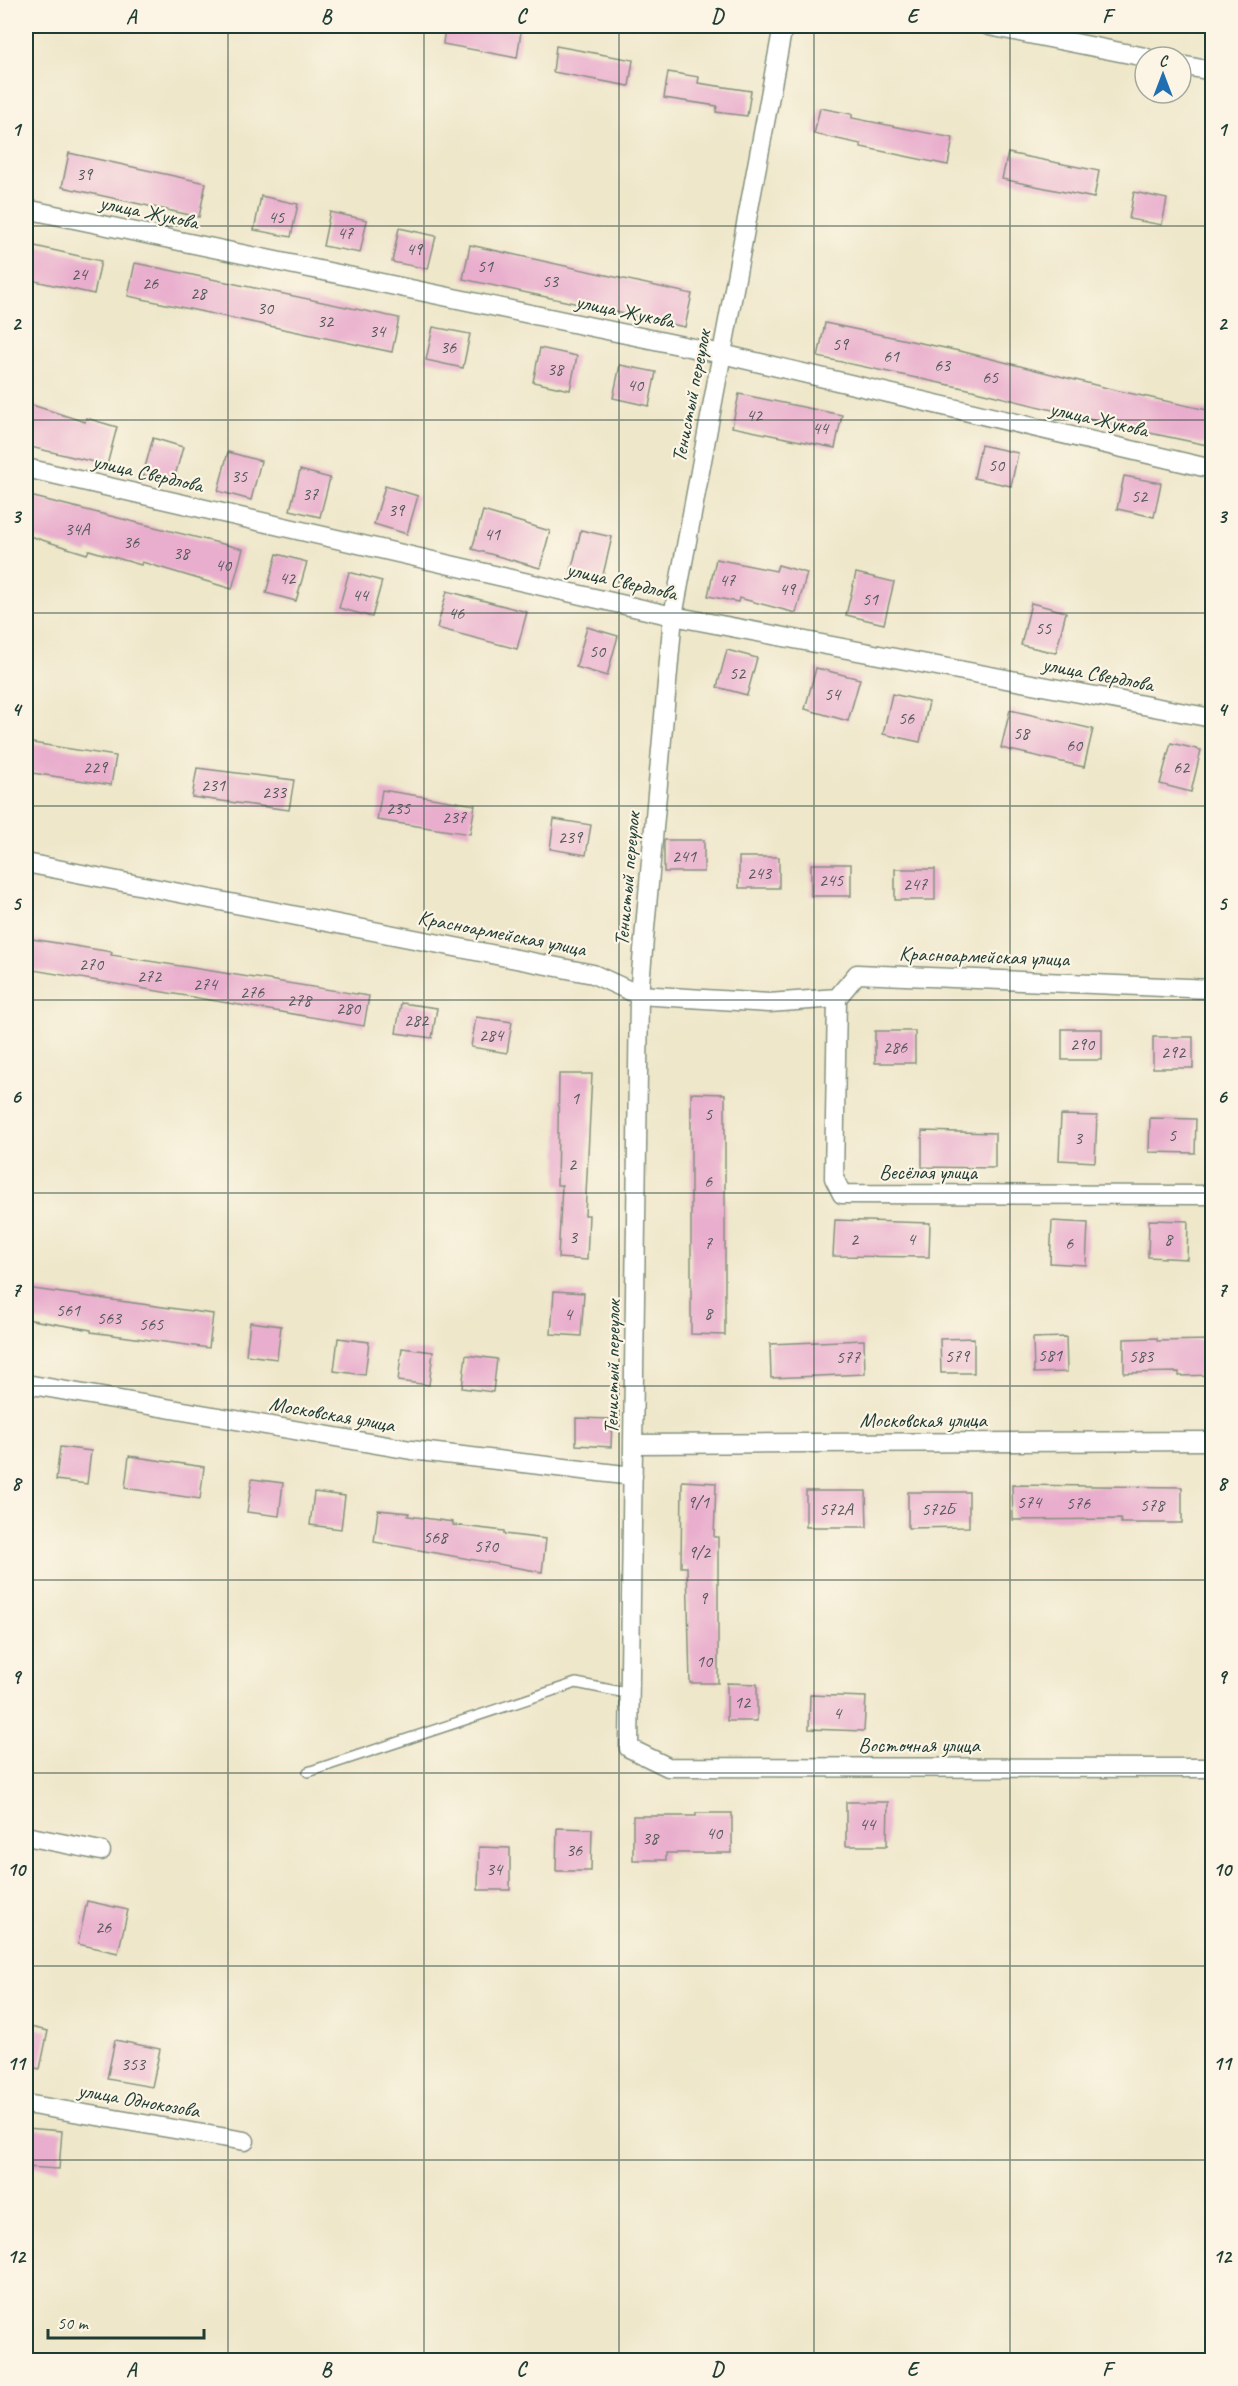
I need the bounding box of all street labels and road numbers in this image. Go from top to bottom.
street label: улица Жукова [95,188,203,236]
street label: улица Жукова [571,287,679,335]
street label: Тенистый переулок [665,325,717,464]
street label: улица Жукова [1045,395,1153,443]
street label: улица Свердлова [88,447,208,499]
street label: улица Свердлова [562,555,682,607]
street label: улица Свердлова [1038,650,1158,698]
street label: Тенистый переулок [608,809,646,947]
street label: Красноармейская улица [416,904,590,962]
street label: Красноармейская улица [898,940,1071,972]
street label: Весёлая улица [879,1159,979,1185]
street label: Тенистый переулок [598,1297,626,1434]
street label: Московская улица [267,1390,399,1438]
street label: Московская улица [859,1407,988,1433]
street label: Восточная улица [858,1732,982,1758]
street label: улица Однокозова [74,2076,203,2124]

